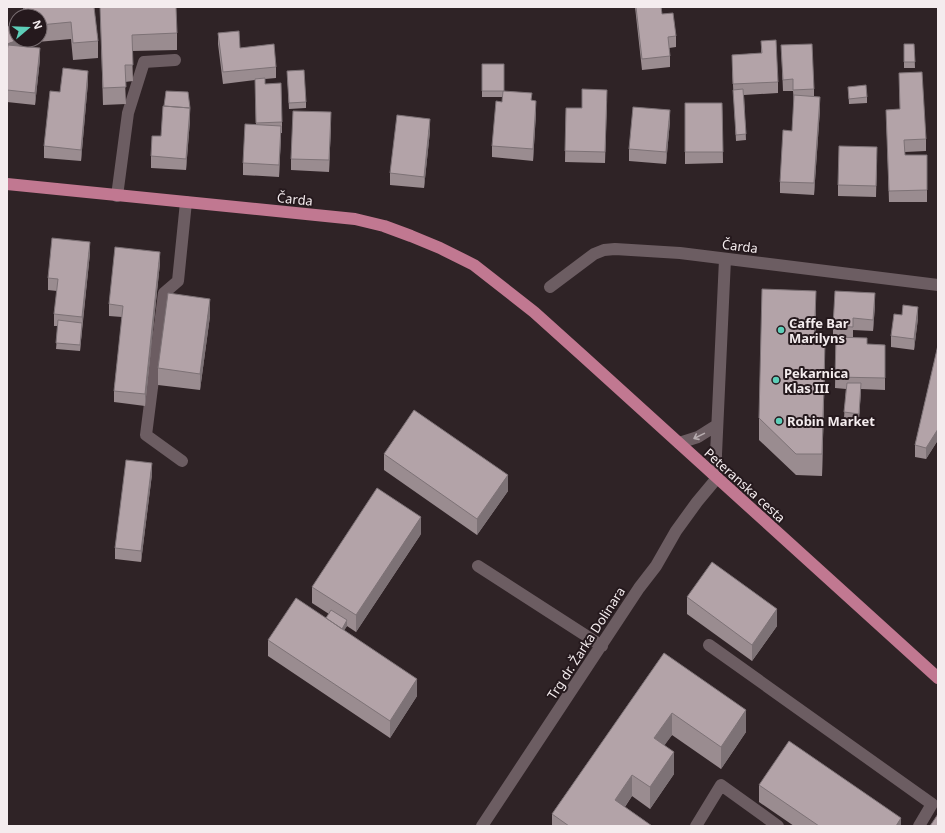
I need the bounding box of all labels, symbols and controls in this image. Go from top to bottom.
north arrow [8,8,48,48]
text: N [29,18,46,31]
street label: Čarda [276,188,314,210]
street label: Čarda [721,235,759,257]
place label: Caffe Bar Marilyns [789,314,849,347]
marker: Caffe Bar Marilyns [776,325,786,335]
place label: Pekarnica Klas III [784,364,848,397]
marker: Pekarnica Klas III [771,375,781,385]
place label: Robin Market [787,412,875,430]
marker: Robin Market [774,416,784,426]
one-way arrow [693,433,705,440]
street label: Peteranska cesta [701,444,789,526]
street label: Trg dr. Žarka Dolinara [543,583,629,703]

